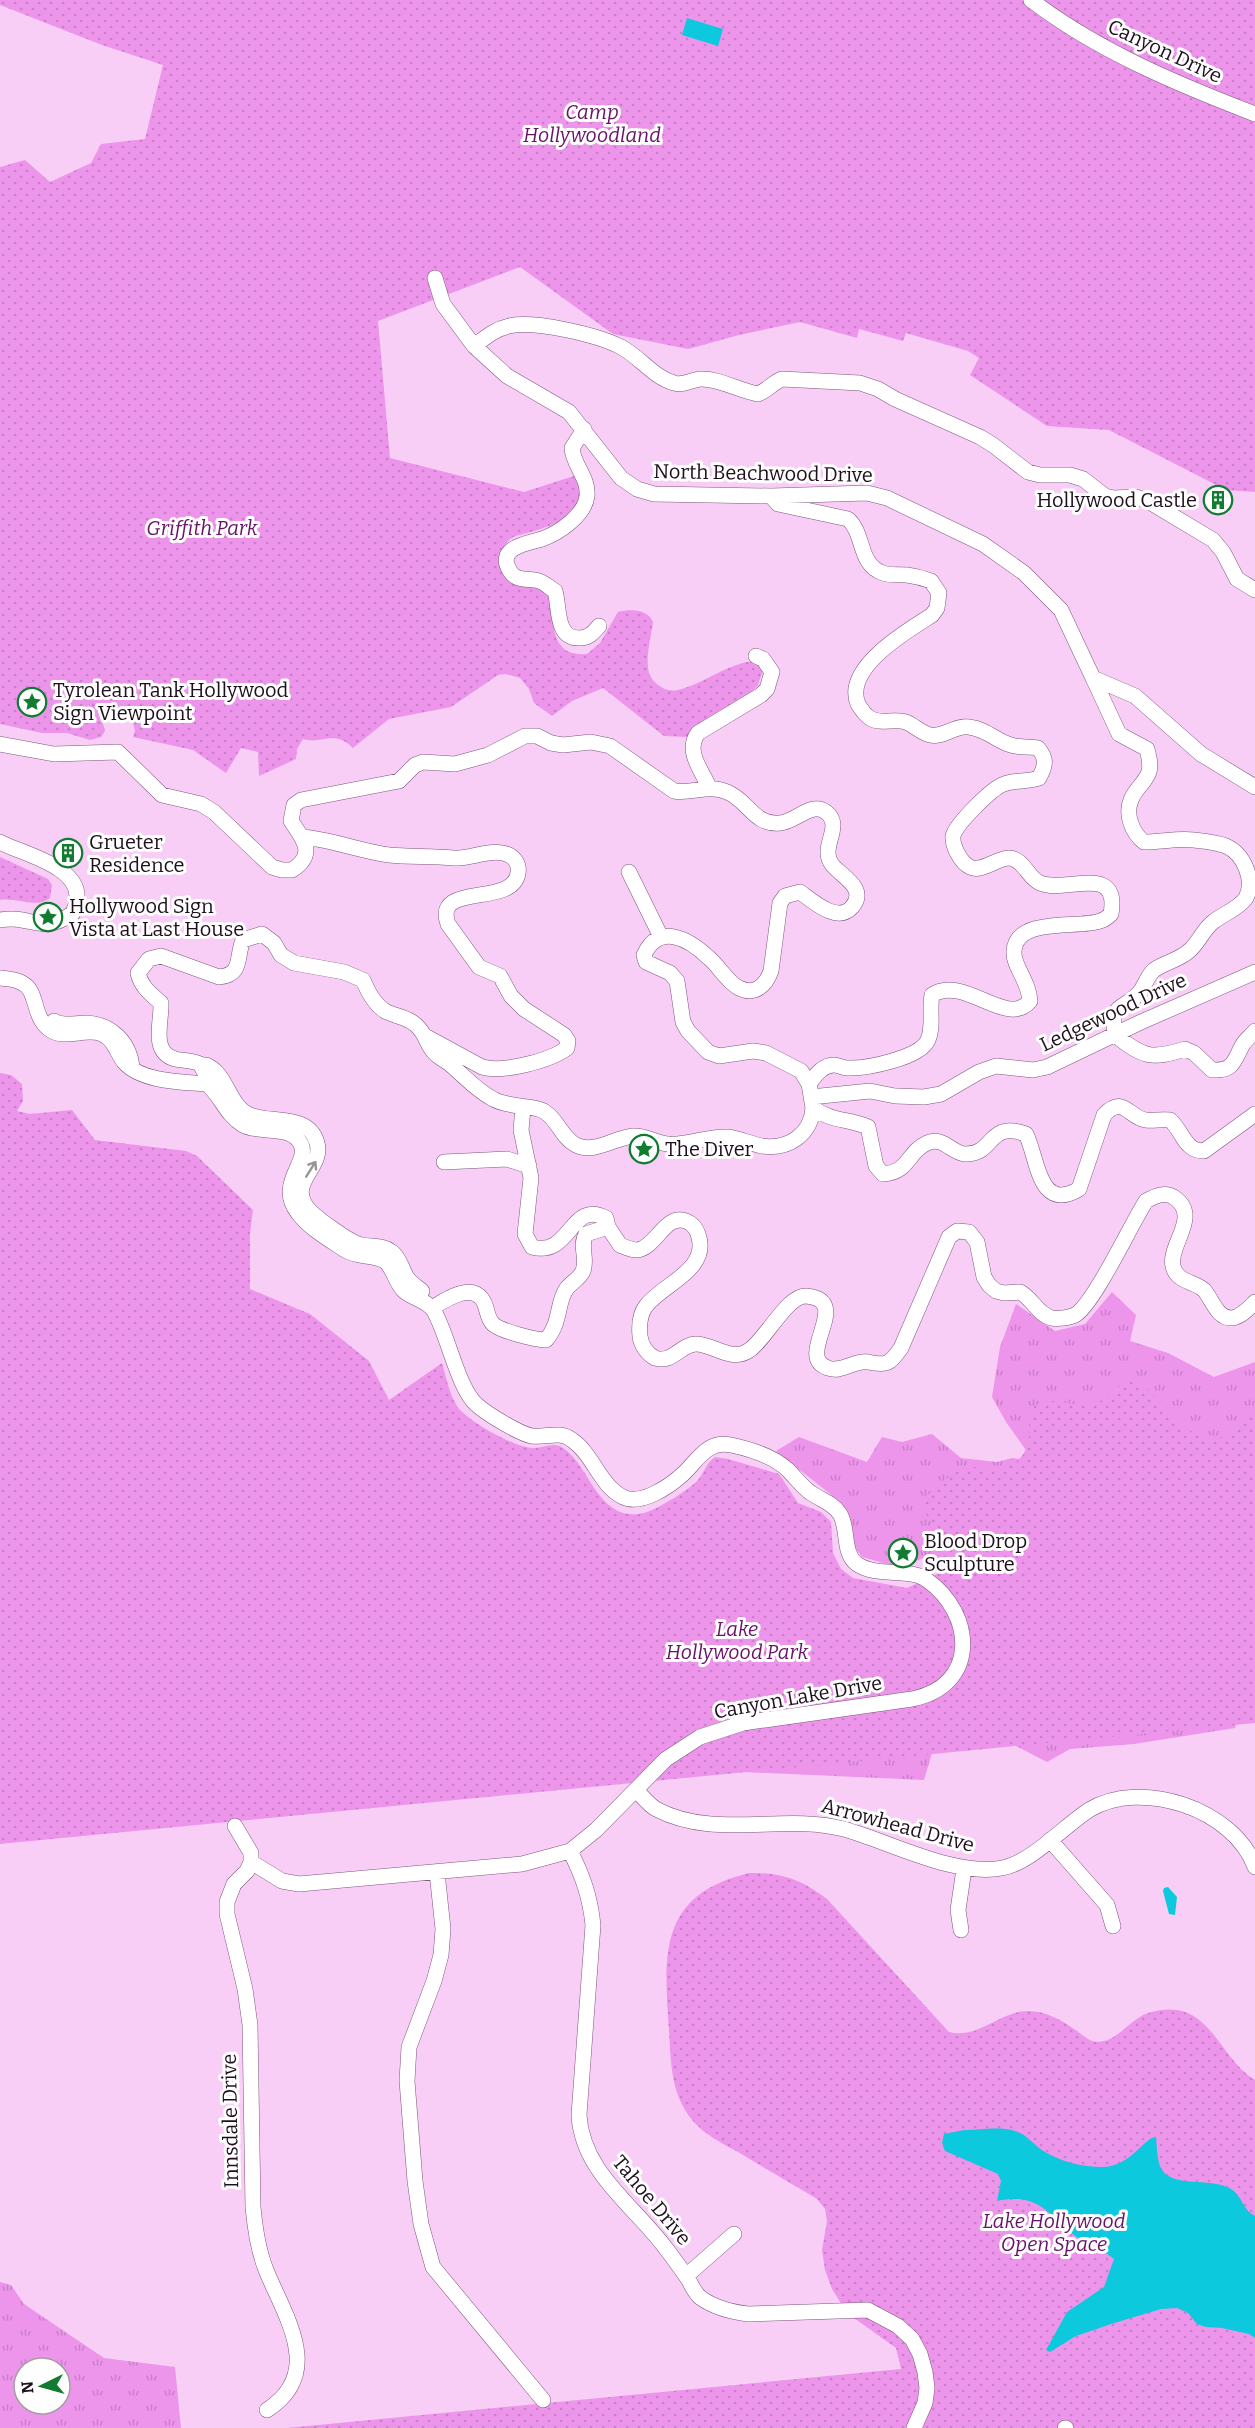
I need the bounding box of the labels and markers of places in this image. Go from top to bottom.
building icon: Hollywood Castle [1202,484,1234,516]
place label: Hollywood Castle [1037,488,1197,512]
place label: Tyrolean Tank Hollywood Sign Viewpoint [53,678,289,725]
place icon: Tyrolean Tank Hollywood Sign Viewpoint [16,686,48,718]
place label: Grueter Residence [89,830,184,877]
building icon: Grueter Residence [52,837,84,869]
place label: Hollywood Sign Vista at Last House [69,894,244,941]
place icon: Hollywood Sign Vista at Last House [32,901,64,933]
place icon: The Diver [628,1133,660,1165]
place label: The Diver [665,1137,754,1161]
place label: Blood Drop Sculpture [924,1529,1027,1576]
place icon: Blood Drop Sculpture [887,1537,919,1569]

